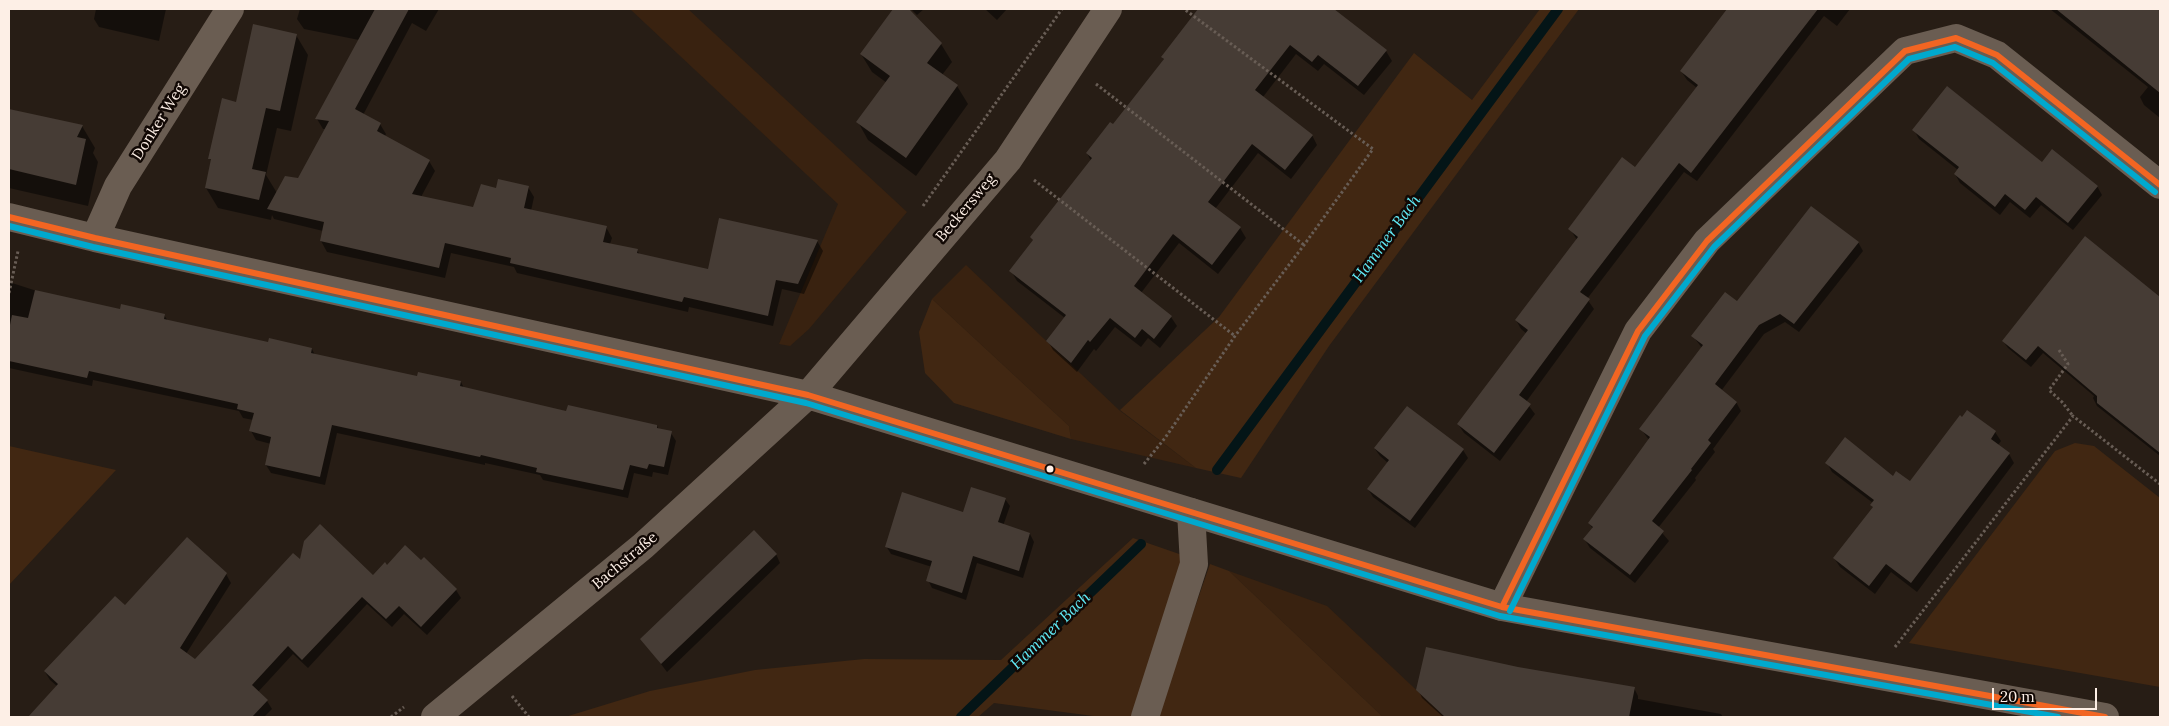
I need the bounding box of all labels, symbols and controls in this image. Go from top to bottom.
street label: Donker Weg [128,81,190,163]
street label: Beckersweg [932,170,1000,246]
water label: Hammer Bach [1349,192,1425,286]
unlabelled marker [1045,464,1055,474]
street label: Bachstraße [589,529,661,593]
water label: Hammer Bach [1007,588,1095,674]
scale bar [1994,678,2099,710]
text: 20 m [2000,687,2035,706]

